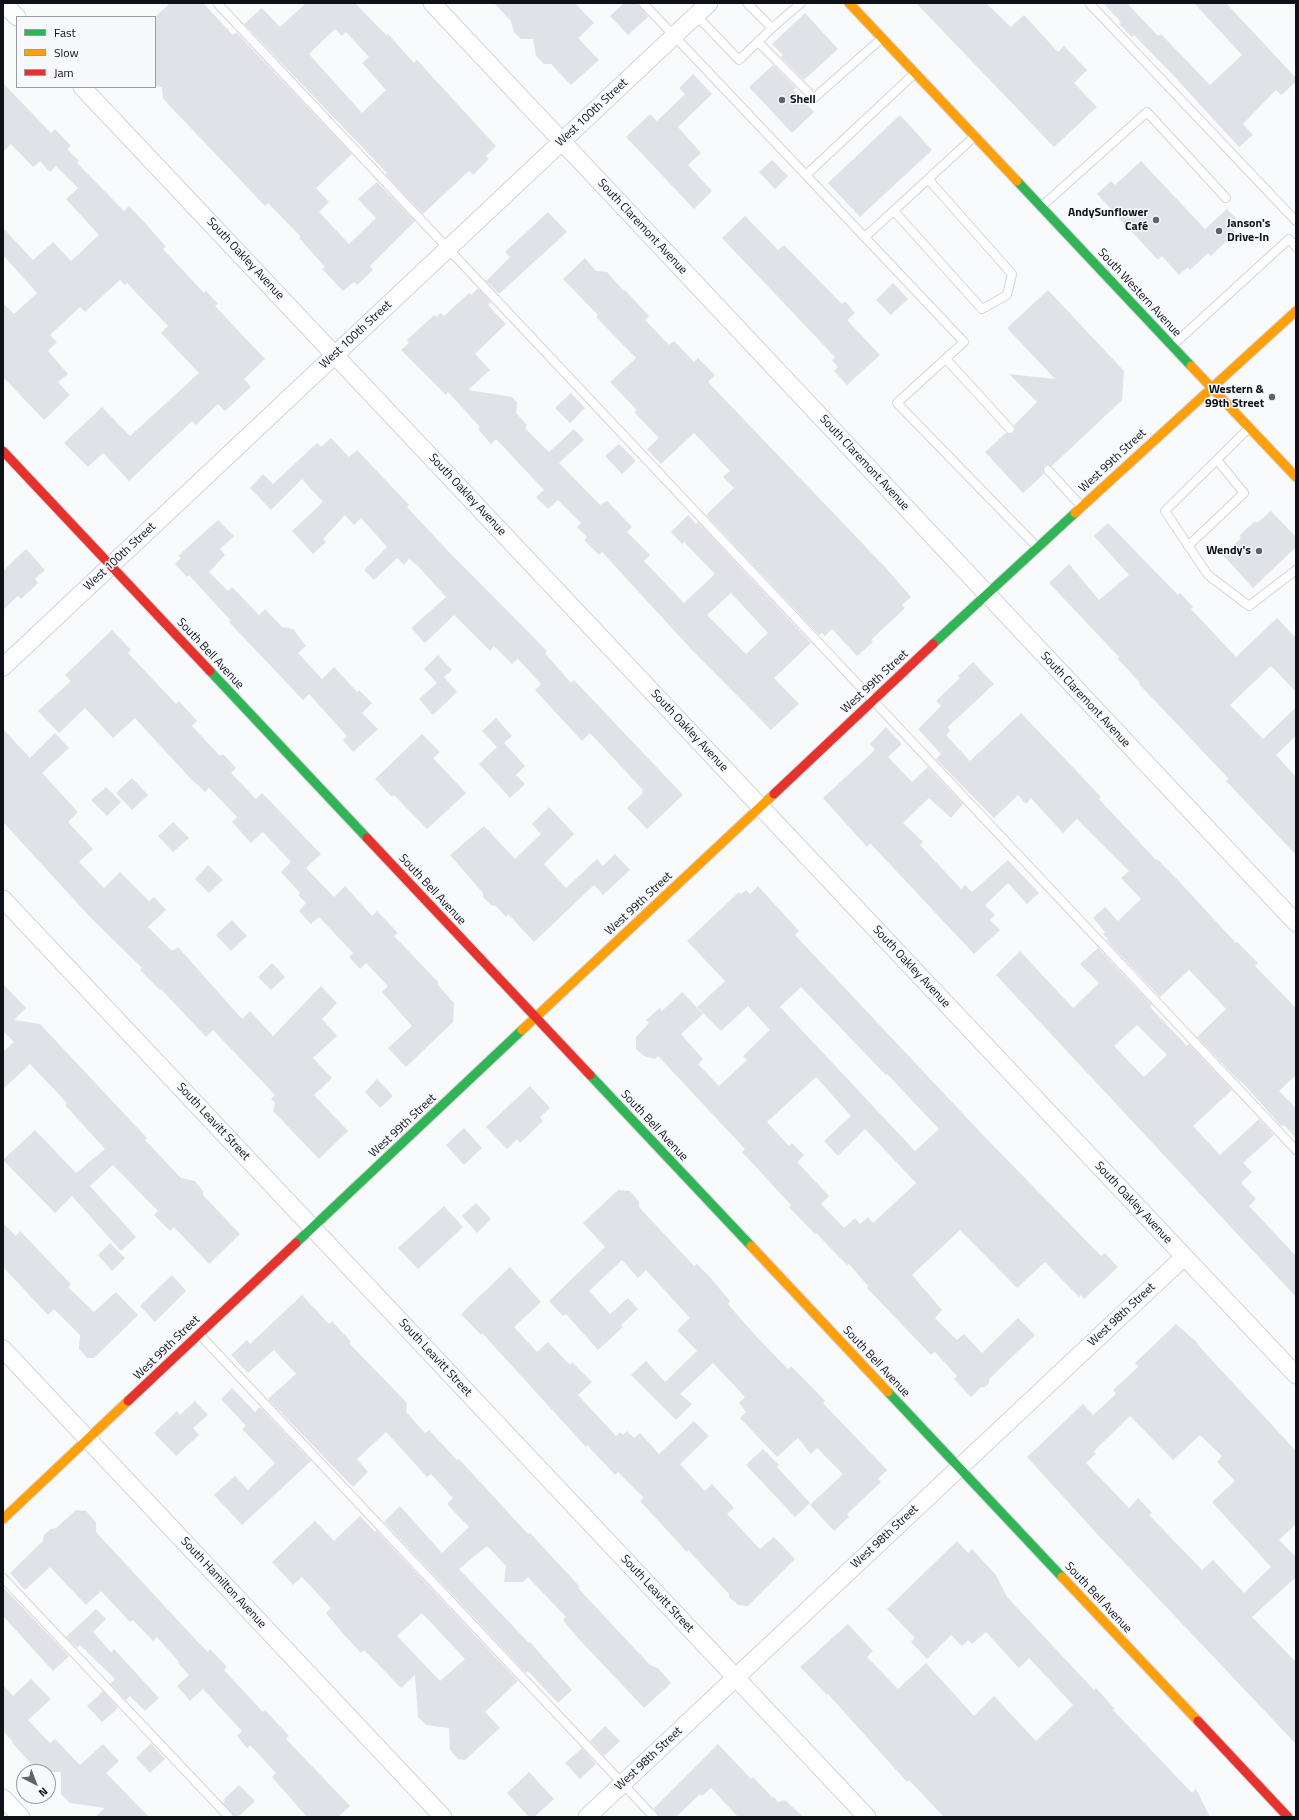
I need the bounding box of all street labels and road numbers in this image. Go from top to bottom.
street label: West 100th Street [553,76,631,150]
street label: South Claremont Avenue [594,176,690,278]
street label: South Oakley Avenue [203,215,287,303]
street label: South Western Avenue [1094,246,1184,340]
street label: West 100th Street [317,298,395,372]
street label: South Claremont Avenue [816,412,912,514]
street label: West 99th Street [1076,426,1150,496]
street label: South Oakley Avenue [425,451,509,539]
street label: West 100th Street [81,520,159,594]
street label: South Bell Avenue [173,616,247,692]
street label: West 99th Street [838,647,912,717]
street label: South Claremont Avenue [1037,649,1133,751]
street label: South Oakley Avenue [647,687,731,775]
street label: South Bell Avenue [395,852,469,928]
street label: West 99th Street [602,869,676,939]
street label: South Oakley Avenue [869,923,953,1011]
street label: South Leavitt Street [173,1080,253,1164]
street label: South Bell Avenue [617,1088,691,1164]
street label: West 99th Street [366,1091,440,1161]
street label: South Oakley Avenue [1091,1159,1175,1247]
street label: West 98th Street [1085,1280,1159,1350]
street label: West 99th Street [131,1313,203,1383]
street label: South Leavitt Street [395,1316,475,1400]
street label: South Bell Avenue [839,1324,913,1400]
street label: West 98th Street [848,1502,922,1572]
street label: South Hamilton Avenue [177,1534,269,1632]
street label: South Leavitt Street [617,1552,697,1636]
street label: South Bell Avenue [1061,1560,1135,1636]
street label: West 98th Street [612,1724,686,1794]

